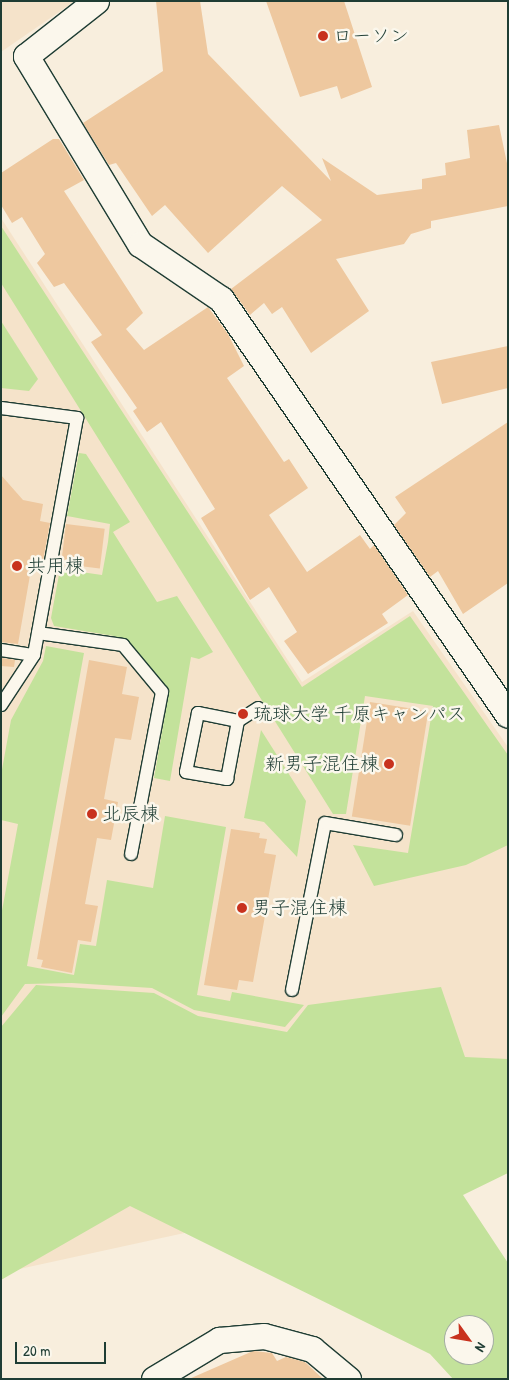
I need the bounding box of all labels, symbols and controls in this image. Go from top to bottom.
place label: ローソン [333,25,409,47]
marker: ローソン [317,30,329,42]
place label: 共用棟 [27,555,84,577]
marker: 共用棟 [11,560,23,572]
place label: 琉球大学 千原キャンパス [253,703,466,725]
marker: 琉球大学 千原キャンパス [237,708,249,720]
place label: 新男子混住棟 [265,753,379,775]
marker: 新男子混住棟 [383,758,395,770]
place label: 北辰棟 [102,803,159,825]
marker: 北辰棟 [86,808,98,820]
place label: 男子混住棟 [252,897,347,919]
marker: 男子混住棟 [236,902,248,914]
north arrow [444,1315,494,1365]
scale bar [18,1332,109,1364]
text: N [471,1339,491,1356]
text: 20 m [23,1340,50,1361]

